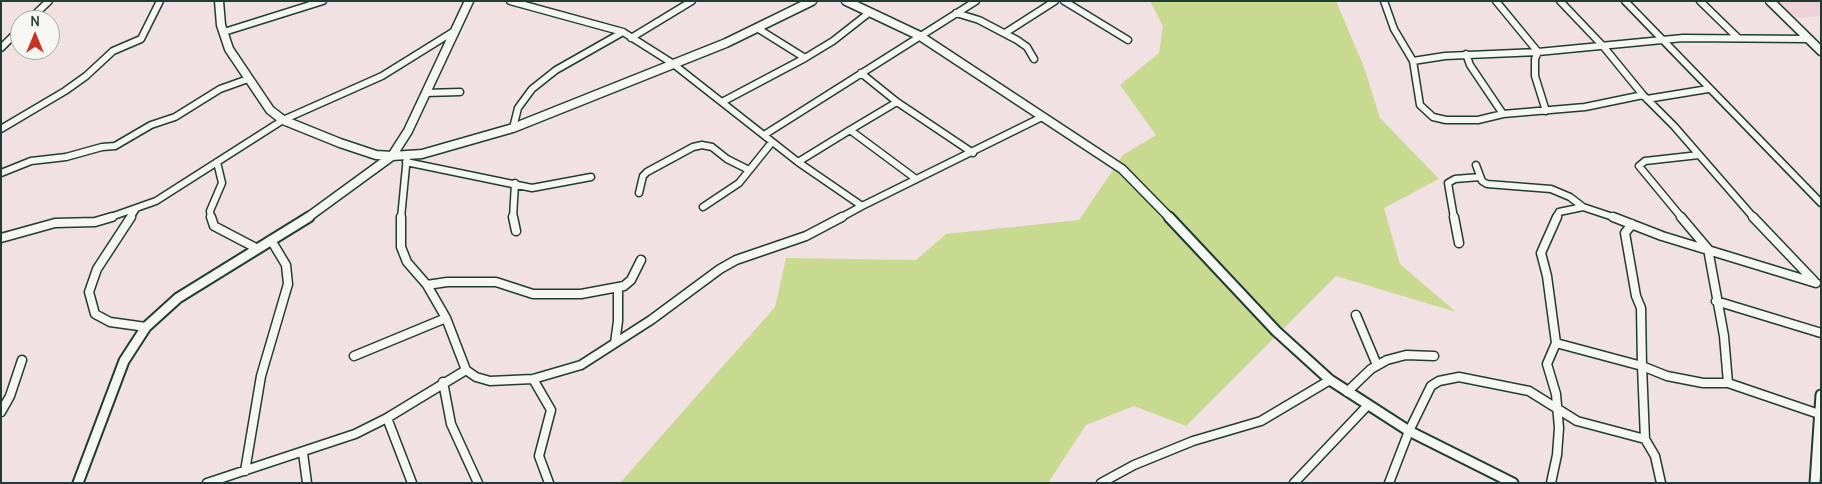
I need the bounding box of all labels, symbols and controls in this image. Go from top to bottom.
north arrow [10,10,60,60]
text: N [30,12,40,30]

